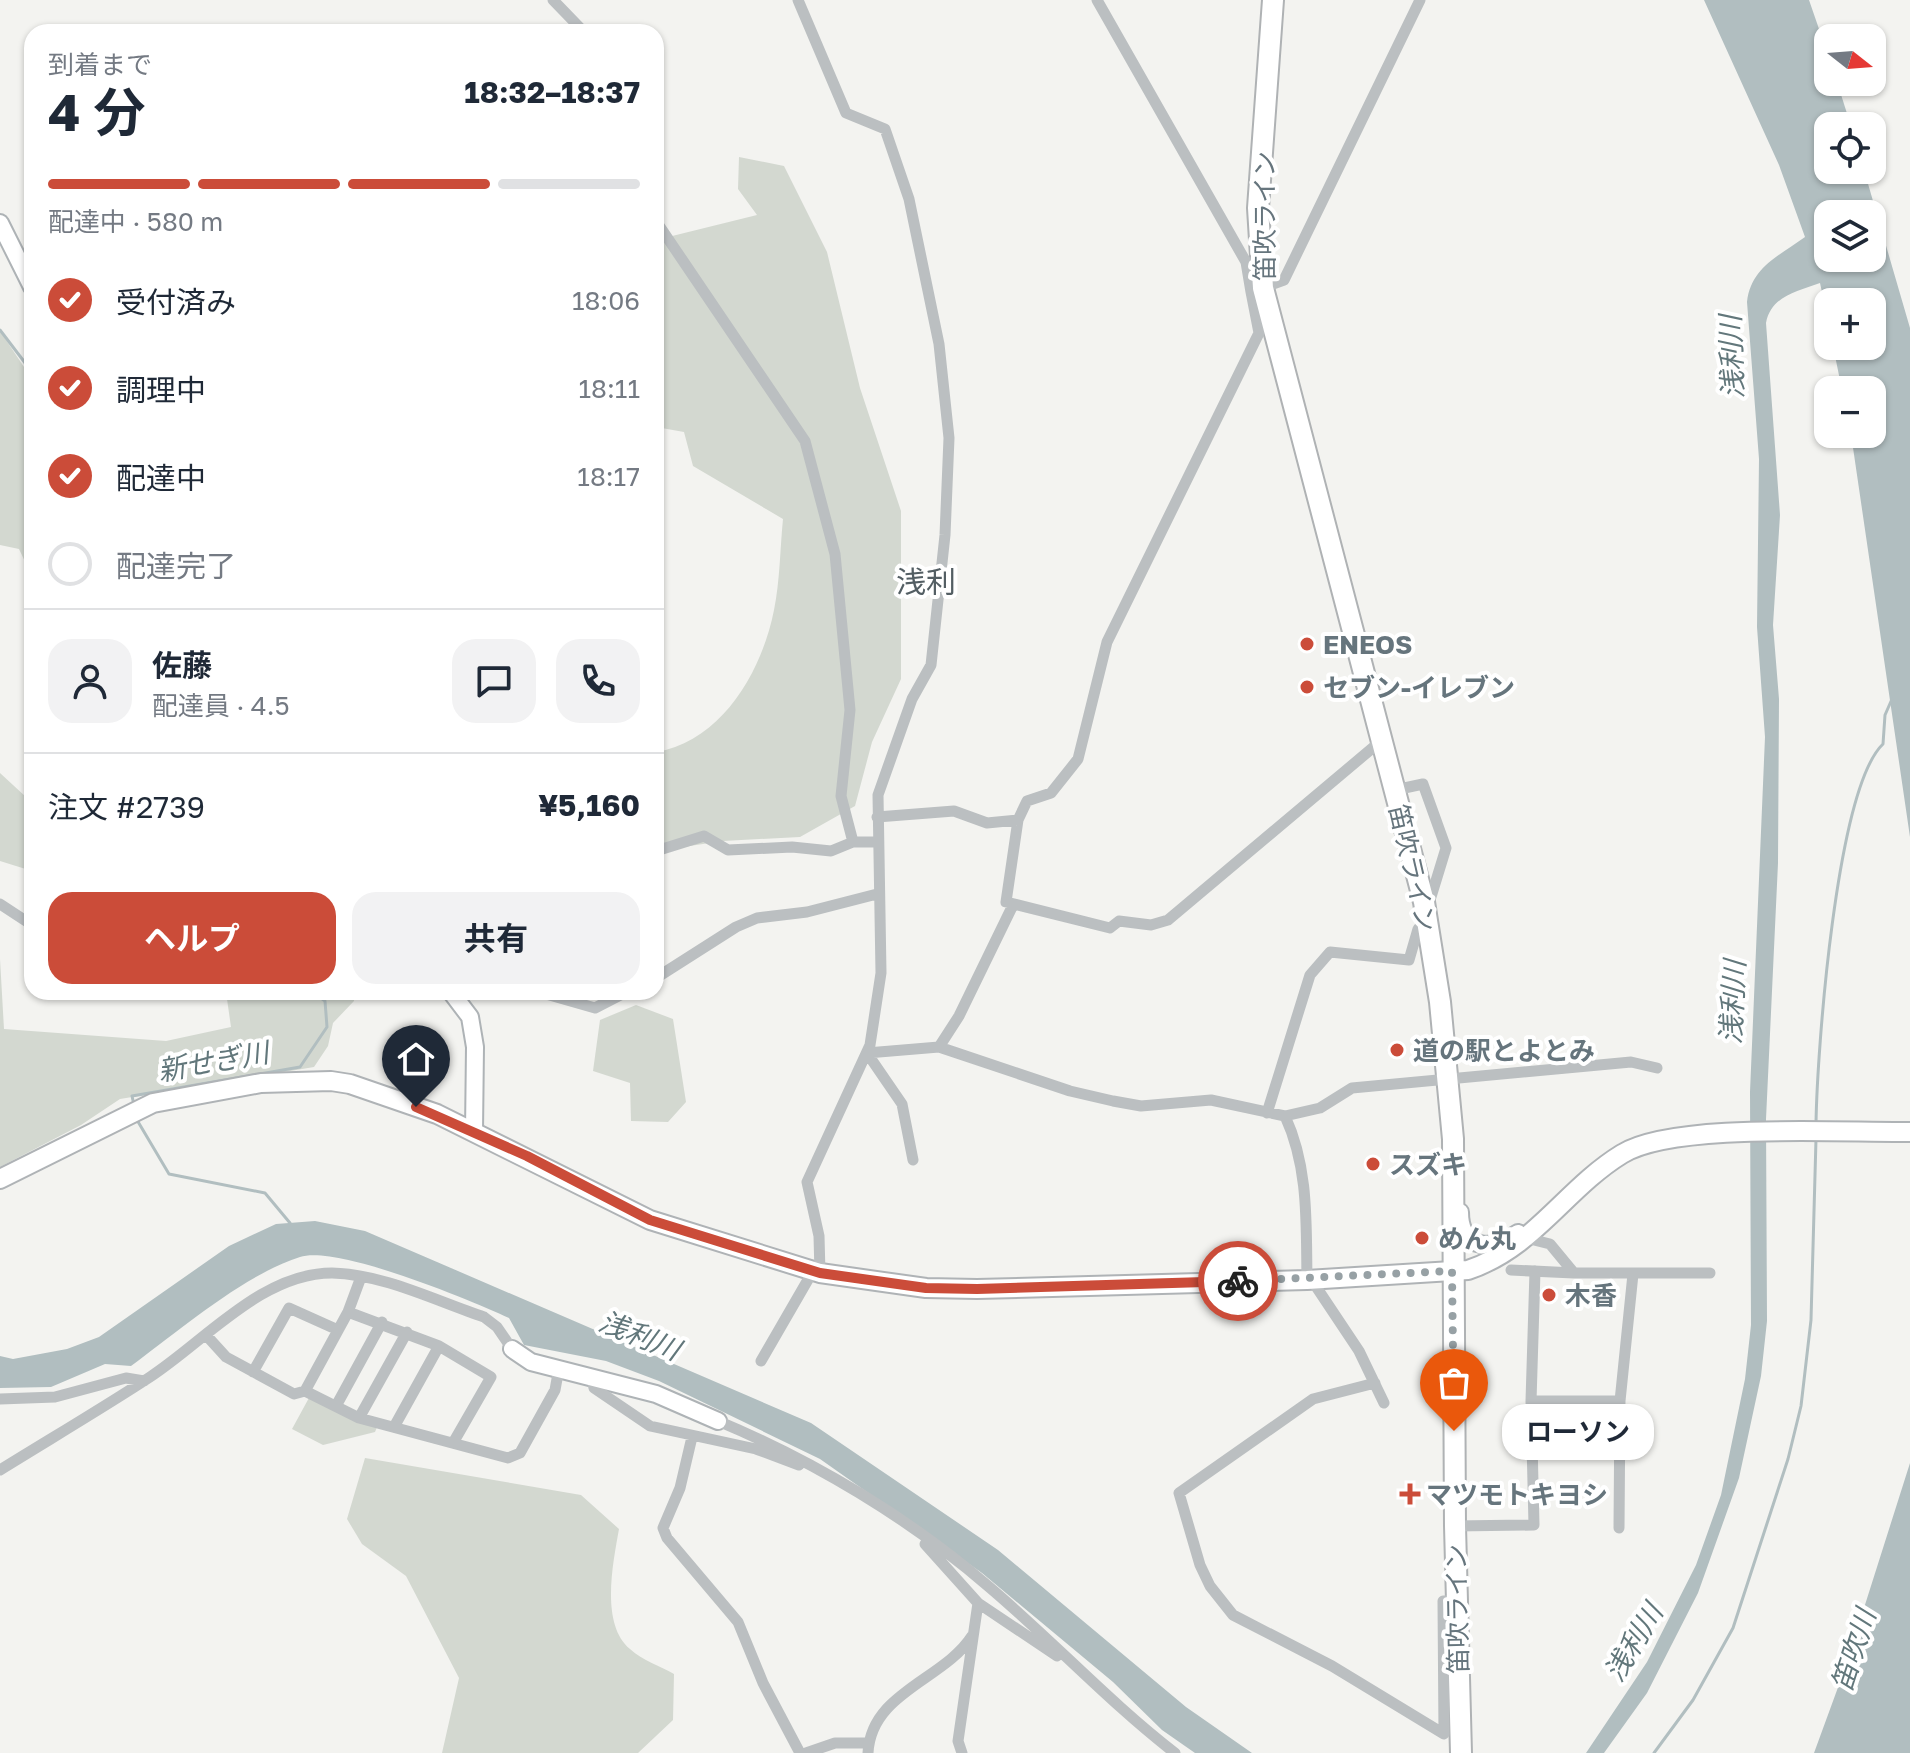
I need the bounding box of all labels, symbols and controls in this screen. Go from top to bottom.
north arrow [1814,24,1886,96]
map controls [1814,24,1886,448]
text: 到着まで [48,49,152,80]
text: 18:32–18:37 [464,74,640,110]
text: 4 分 [48,80,146,142]
button: locate [1814,112,1886,184]
street label: 笛吹ライン [1249,151,1280,281]
button: layers [1814,200,1886,272]
text: 配達中 · 580 m [48,206,223,237]
icon: check [48,278,92,322]
text: 受付済み [116,284,236,320]
text: 18:06 [572,285,640,316]
button: + [1814,288,1886,360]
water label: 浅利川 [1713,311,1749,400]
icon: check [48,366,92,410]
text: 調理中 [116,372,206,408]
text: 18:11 [579,373,640,404]
button: − [1814,376,1886,448]
icon: check [48,454,92,498]
text: 配達中 [116,460,206,496]
text: 18:17 [577,461,640,492]
text: 配達完了 [116,548,236,584]
district label: 浅利 [896,564,956,600]
place label: ENEOS [1323,629,1413,660]
marker: ENEOS [1298,635,1316,653]
button: person [48,639,132,723]
button: chat [452,639,536,723]
button: phone [556,639,640,723]
text: 佐藤 [152,647,212,683]
place label: セブン-イレブン [1323,672,1515,703]
marker: セブン-イレブン [1298,678,1316,696]
text: 配達員 · 4.5 [152,690,290,721]
text: ¥5,160 [538,787,640,823]
text: 注文 #2739 [48,789,205,825]
street label: 笛吹ライン [1383,801,1443,935]
button: ヘルプ [48,892,336,984]
button: 共有 [352,892,640,984]
water label: 浅利川 [1713,956,1751,1045]
pin [382,1025,450,1107]
water label: 新せぎ川 [155,1035,274,1087]
place label: 道の駅とよとみ [1413,1035,1595,1066]
icon: home [394,1037,438,1081]
marker: 道の駅とよとみ [1388,1041,1406,1059]
place label: スズキ [1389,1149,1467,1180]
marker: スズキ [1364,1155,1382,1173]
place label: めん丸 [1438,1223,1516,1254]
marker: めん丸 [1413,1229,1431,1247]
courier [1198,1241,1278,1321]
icon: bike [1216,1259,1260,1303]
place label: 木香 [1565,1280,1617,1311]
marker: 木香 [1540,1286,1558,1304]
water label: 浅利川 [595,1304,688,1367]
pin [1420,1349,1488,1431]
icon: bag [1432,1361,1476,1405]
callout: ローソン [1502,1403,1654,1459]
text: ローソン [1526,1416,1630,1447]
place label: マツモトキヨシ [1426,1479,1608,1510]
marker: マツモトキヨシ [1401,1485,1419,1503]
street label: 笛吹ライン [1440,1544,1474,1674]
water label: 浅利川 [1597,1595,1670,1687]
water label: 笛吹川 [1824,1602,1883,1695]

